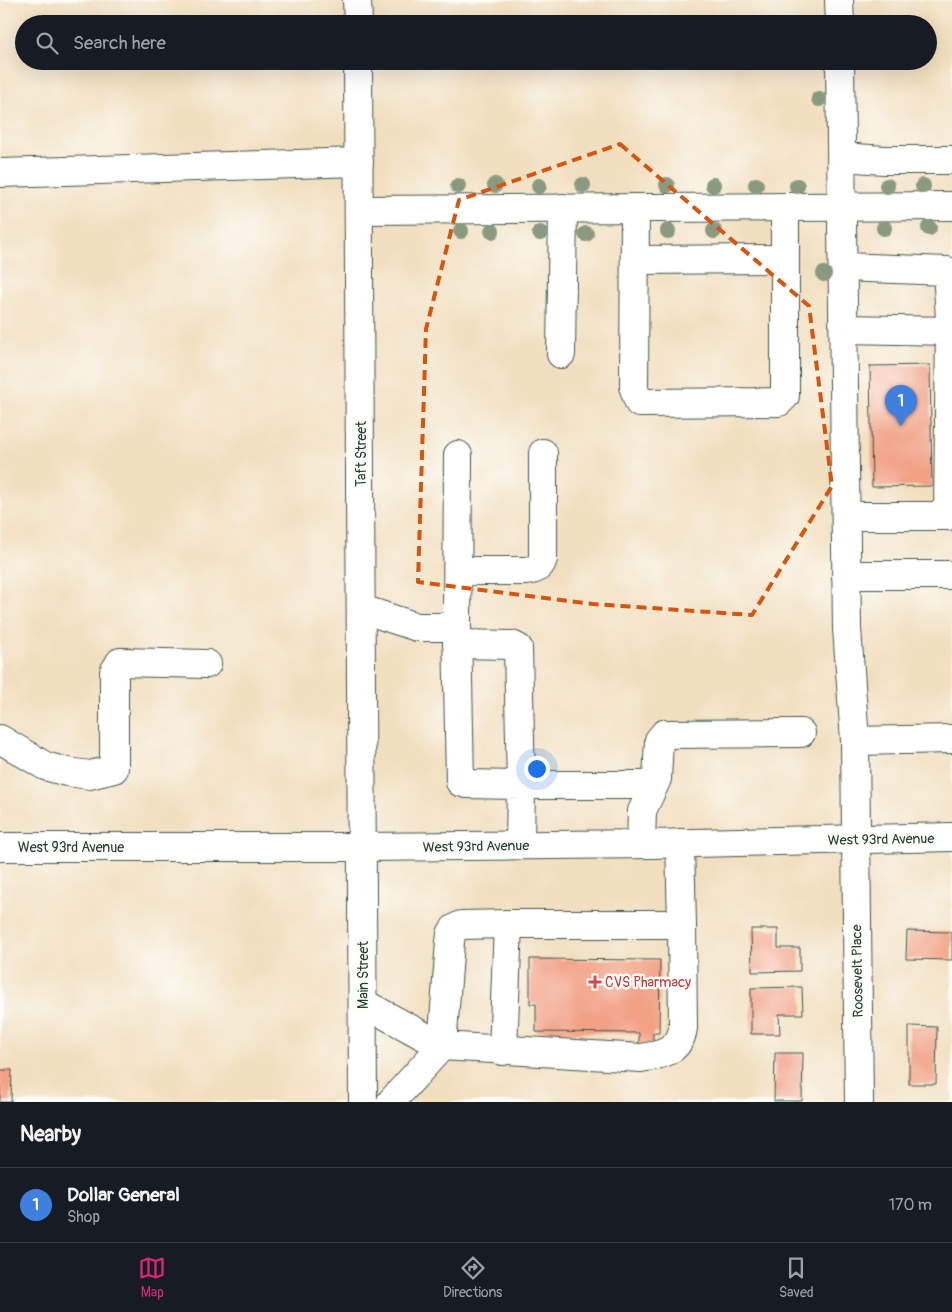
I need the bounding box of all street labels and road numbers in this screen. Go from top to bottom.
street label: Taft Street [353,421,370,487]
street label: West 93rd Avenue [828,830,934,849]
street label: West 93rd Avenue [423,837,529,856]
street label: West 93rd Avenue [18,839,124,856]
street label: Roosevelt Place [848,924,867,1018]
street label: Main Street [355,941,372,1009]

